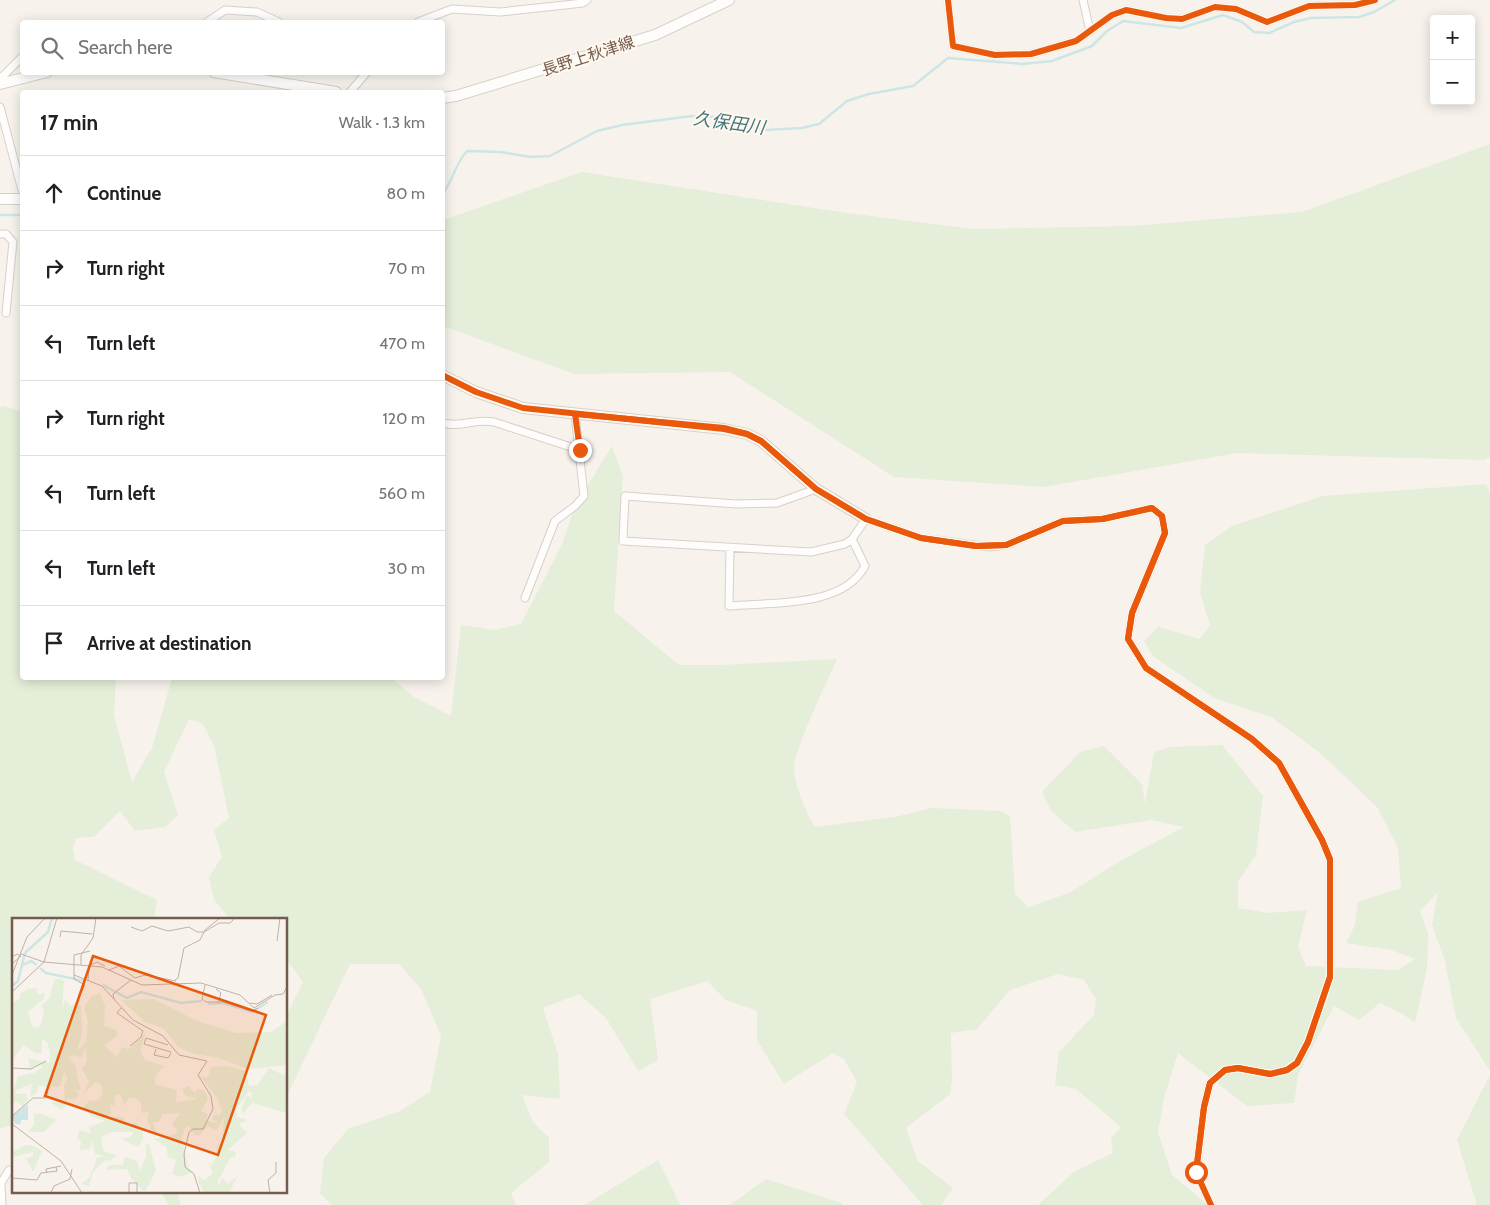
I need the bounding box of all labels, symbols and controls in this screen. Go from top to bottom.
map controls [1430,15,1475,105]
button: + [1430,15,1475,60]
search box [20,20,445,75]
street label: 長野上秋津線 [539,32,637,80]
icon: search [38,34,66,62]
text: Search here [78,36,172,59]
button: − [1430,60,1475,105]
water label: 久保田川 [692,107,768,139]
text: 17 min [40,110,98,135]
text: Walk · 1.3 km [339,113,425,132]
icon: ahead [40,179,68,207]
text: Continue [87,182,161,205]
text: 80 m [387,184,425,203]
icon: right [40,254,68,282]
text: Turn right [87,257,165,280]
text: 70 m [388,259,425,278]
icon: left [40,329,68,357]
text: Turn left [87,332,155,355]
text: 470 m [379,334,425,353]
icon: right [40,404,68,432]
text: Turn right [87,407,165,430]
text: 120 m [383,409,425,428]
route end [569,439,592,462]
icon: left [40,479,68,507]
text: Turn left [87,482,155,505]
text: 560 m [378,484,425,503]
icon: left [40,554,68,582]
text: Turn left [87,557,155,580]
text: 30 m [388,559,425,578]
icon: arrive [40,629,68,657]
text: Arrive at destination [87,632,251,655]
inset map [12,918,288,1192]
route start [1185,1161,1208,1184]

